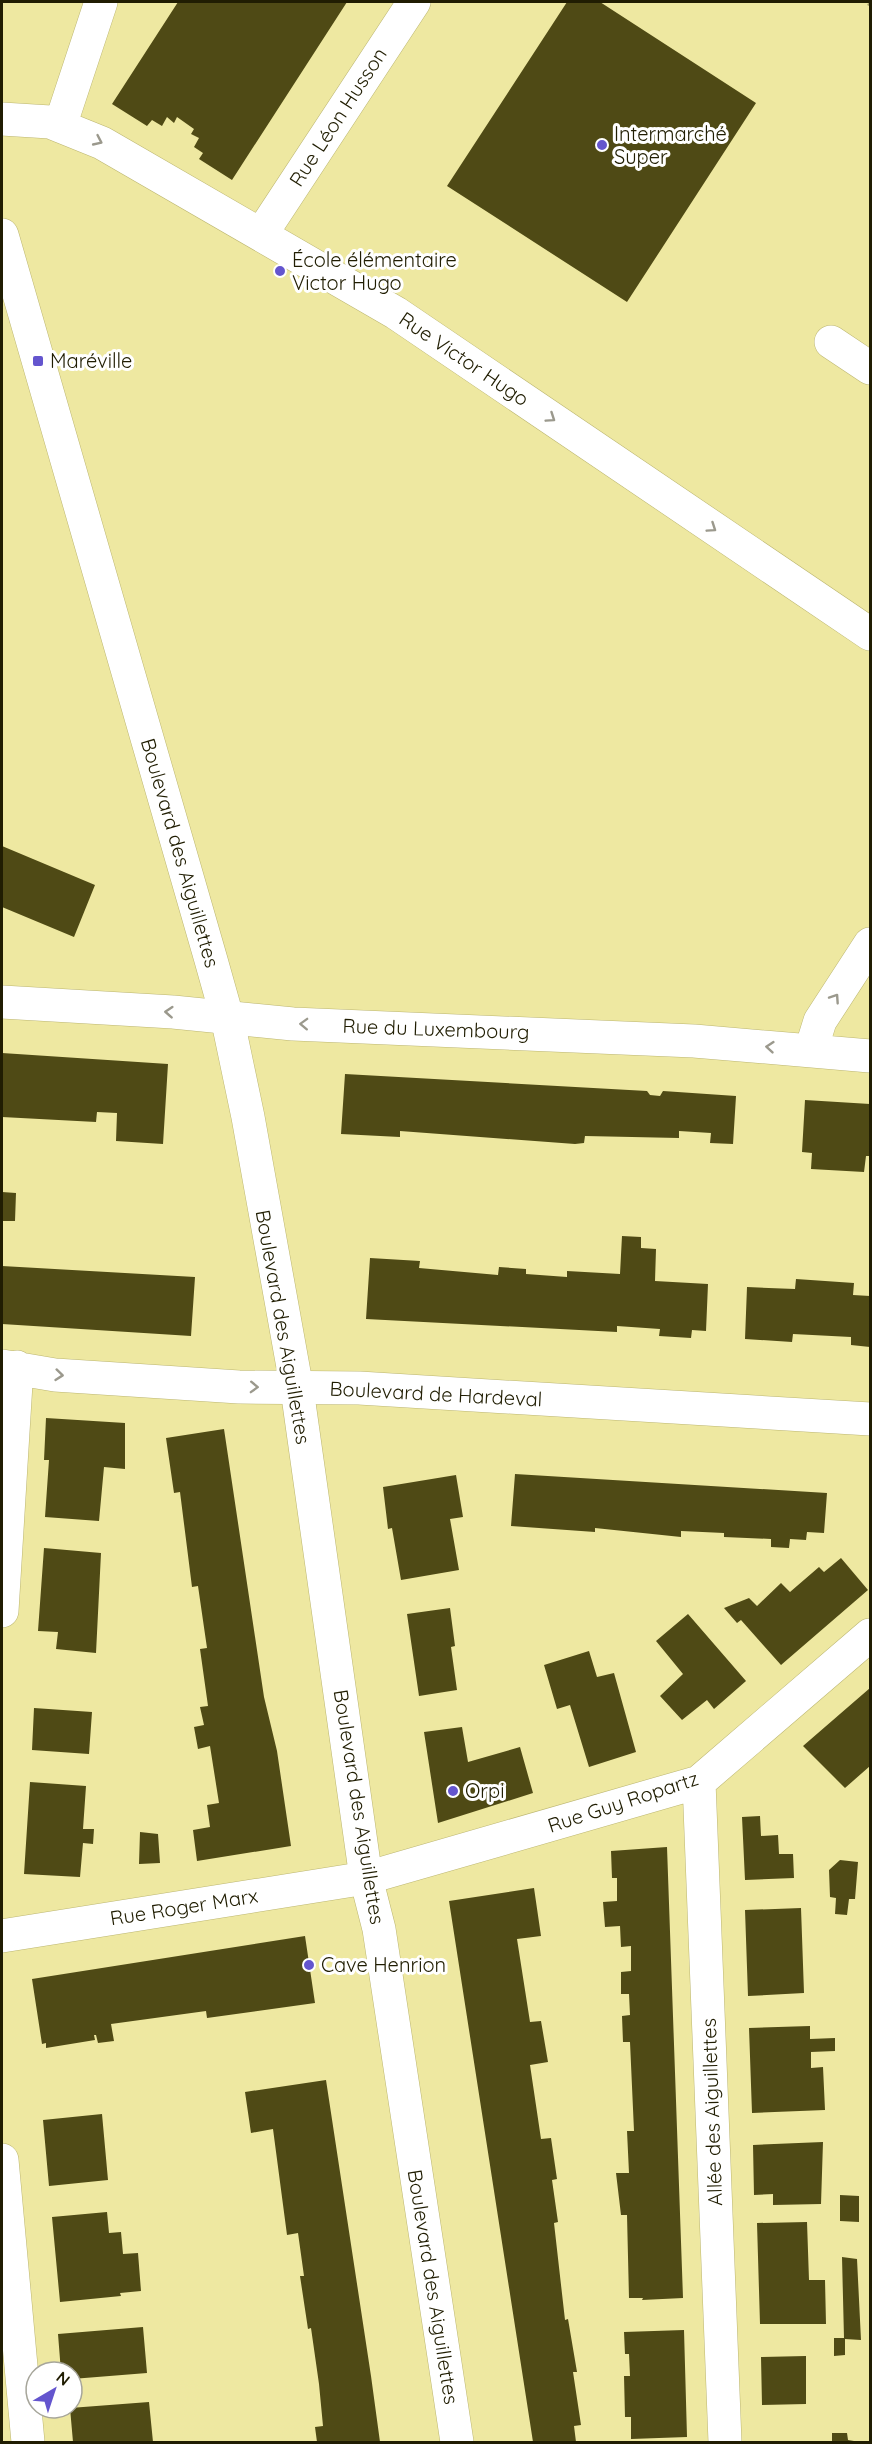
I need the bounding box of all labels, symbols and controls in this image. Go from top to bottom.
street label: Rue Léon Husson [283,43,392,191]
place label: Intermarché Super [614,121,727,169]
one-way arrow [92,134,103,146]
marker: Intermarché Super [595,138,609,152]
place label: École élémentaire Victor Hugo [292,247,457,295]
marker: École élémentaire Victor Hugo [273,264,287,278]
street label: Rue Victor Hugo [395,306,534,411]
place label: Maréville [50,348,132,373]
marker: Maréville [31,354,45,368]
one-way arrow [544,411,555,422]
one-way arrow [705,521,716,532]
street label: Boulevard des Aiguillettes [136,735,225,970]
one-way arrow [827,994,839,1004]
one-way arrow [164,1006,173,1019]
street label: Rue du Luxembourg [342,1013,530,1044]
one-way arrow [300,1018,309,1031]
one-way arrow [766,1041,775,1054]
street label: Boulevard des Aiguillettes [251,1208,316,1446]
one-way arrow [55,1368,64,1381]
street label: Boulevard de Hardeval [329,1375,543,1412]
one-way arrow [249,1381,258,1394]
street label: Boulevard des Aiguillettes [329,1688,390,1926]
street label: Rue Guy Ropartz [544,1765,701,1838]
place label: Orpi [465,1778,504,1803]
marker: Orpi [446,1784,460,1798]
street label: Rue Roger Marx [108,1882,260,1931]
place label: Cave Henrion [321,1952,446,1977]
marker: Cave Henrion [302,1958,316,1972]
street label: Allée des Aiguillettes [696,2018,727,2206]
street label: Boulevard des Aiguillettes [403,2168,464,2406]
north arrow [24,2360,84,2420]
text: N [53,2367,74,2390]

